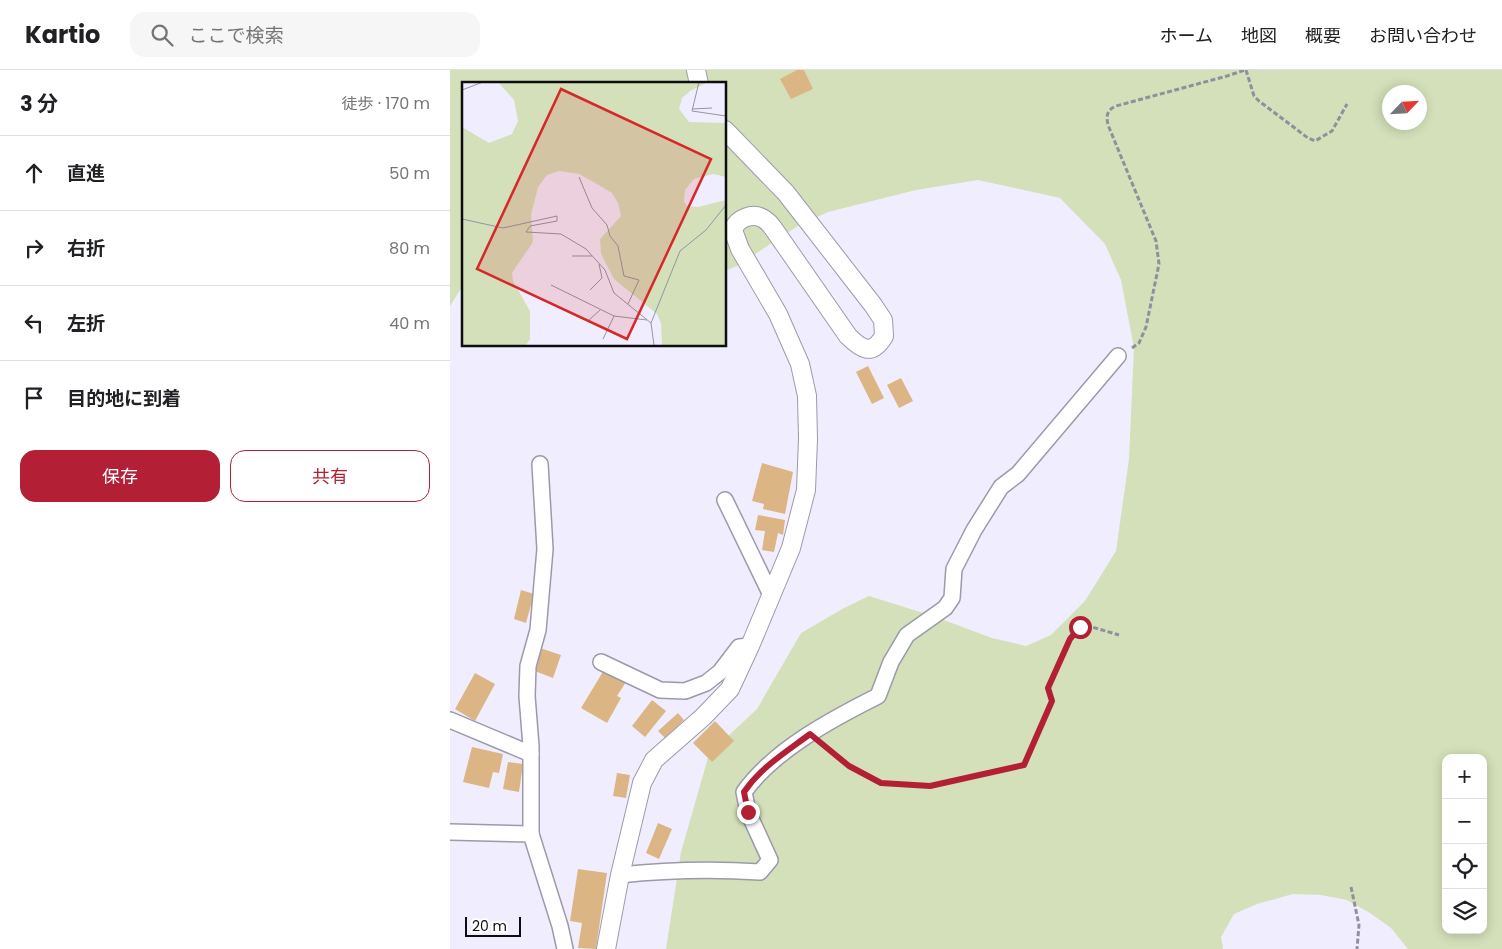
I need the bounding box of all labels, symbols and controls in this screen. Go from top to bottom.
search box [130,12,480,57]
text: Kartio [25,18,100,51]
icon: search [148,21,176,49]
text: ここで検索 [188,22,283,49]
text: ホーム [1160,23,1213,48]
text: 地図 [1241,23,1277,48]
text: 概要 [1305,23,1341,48]
text: お問い合わせ [1369,23,1477,48]
inset map [462,82,726,346]
north arrow [1382,85,1427,130]
text: 3 分 [20,89,58,118]
text: 徒歩 · 170 m [341,92,430,115]
icon: ahead [20,159,48,187]
text: 直進 [67,160,105,187]
text: 50 m [389,162,430,185]
icon: right [20,234,48,262]
text: 右折 [67,235,105,262]
text: 80 m [389,237,430,260]
icon: left [20,309,48,337]
text: 左折 [67,310,105,337]
text: 40 m [389,312,430,335]
icon: arrive [20,384,48,412]
text: 目的地に到着 [67,385,181,412]
button: 保存 [20,450,220,502]
button: 共有 [230,450,430,502]
route start [1069,616,1092,639]
map controls [1442,754,1487,934]
button: + [1442,754,1487,799]
button: − [1442,799,1487,844]
route end [737,801,760,824]
button: locate [1442,844,1487,889]
button: layers [1442,889,1487,934]
scale bar [465,914,521,937]
text: 20 m [472,916,507,936]

